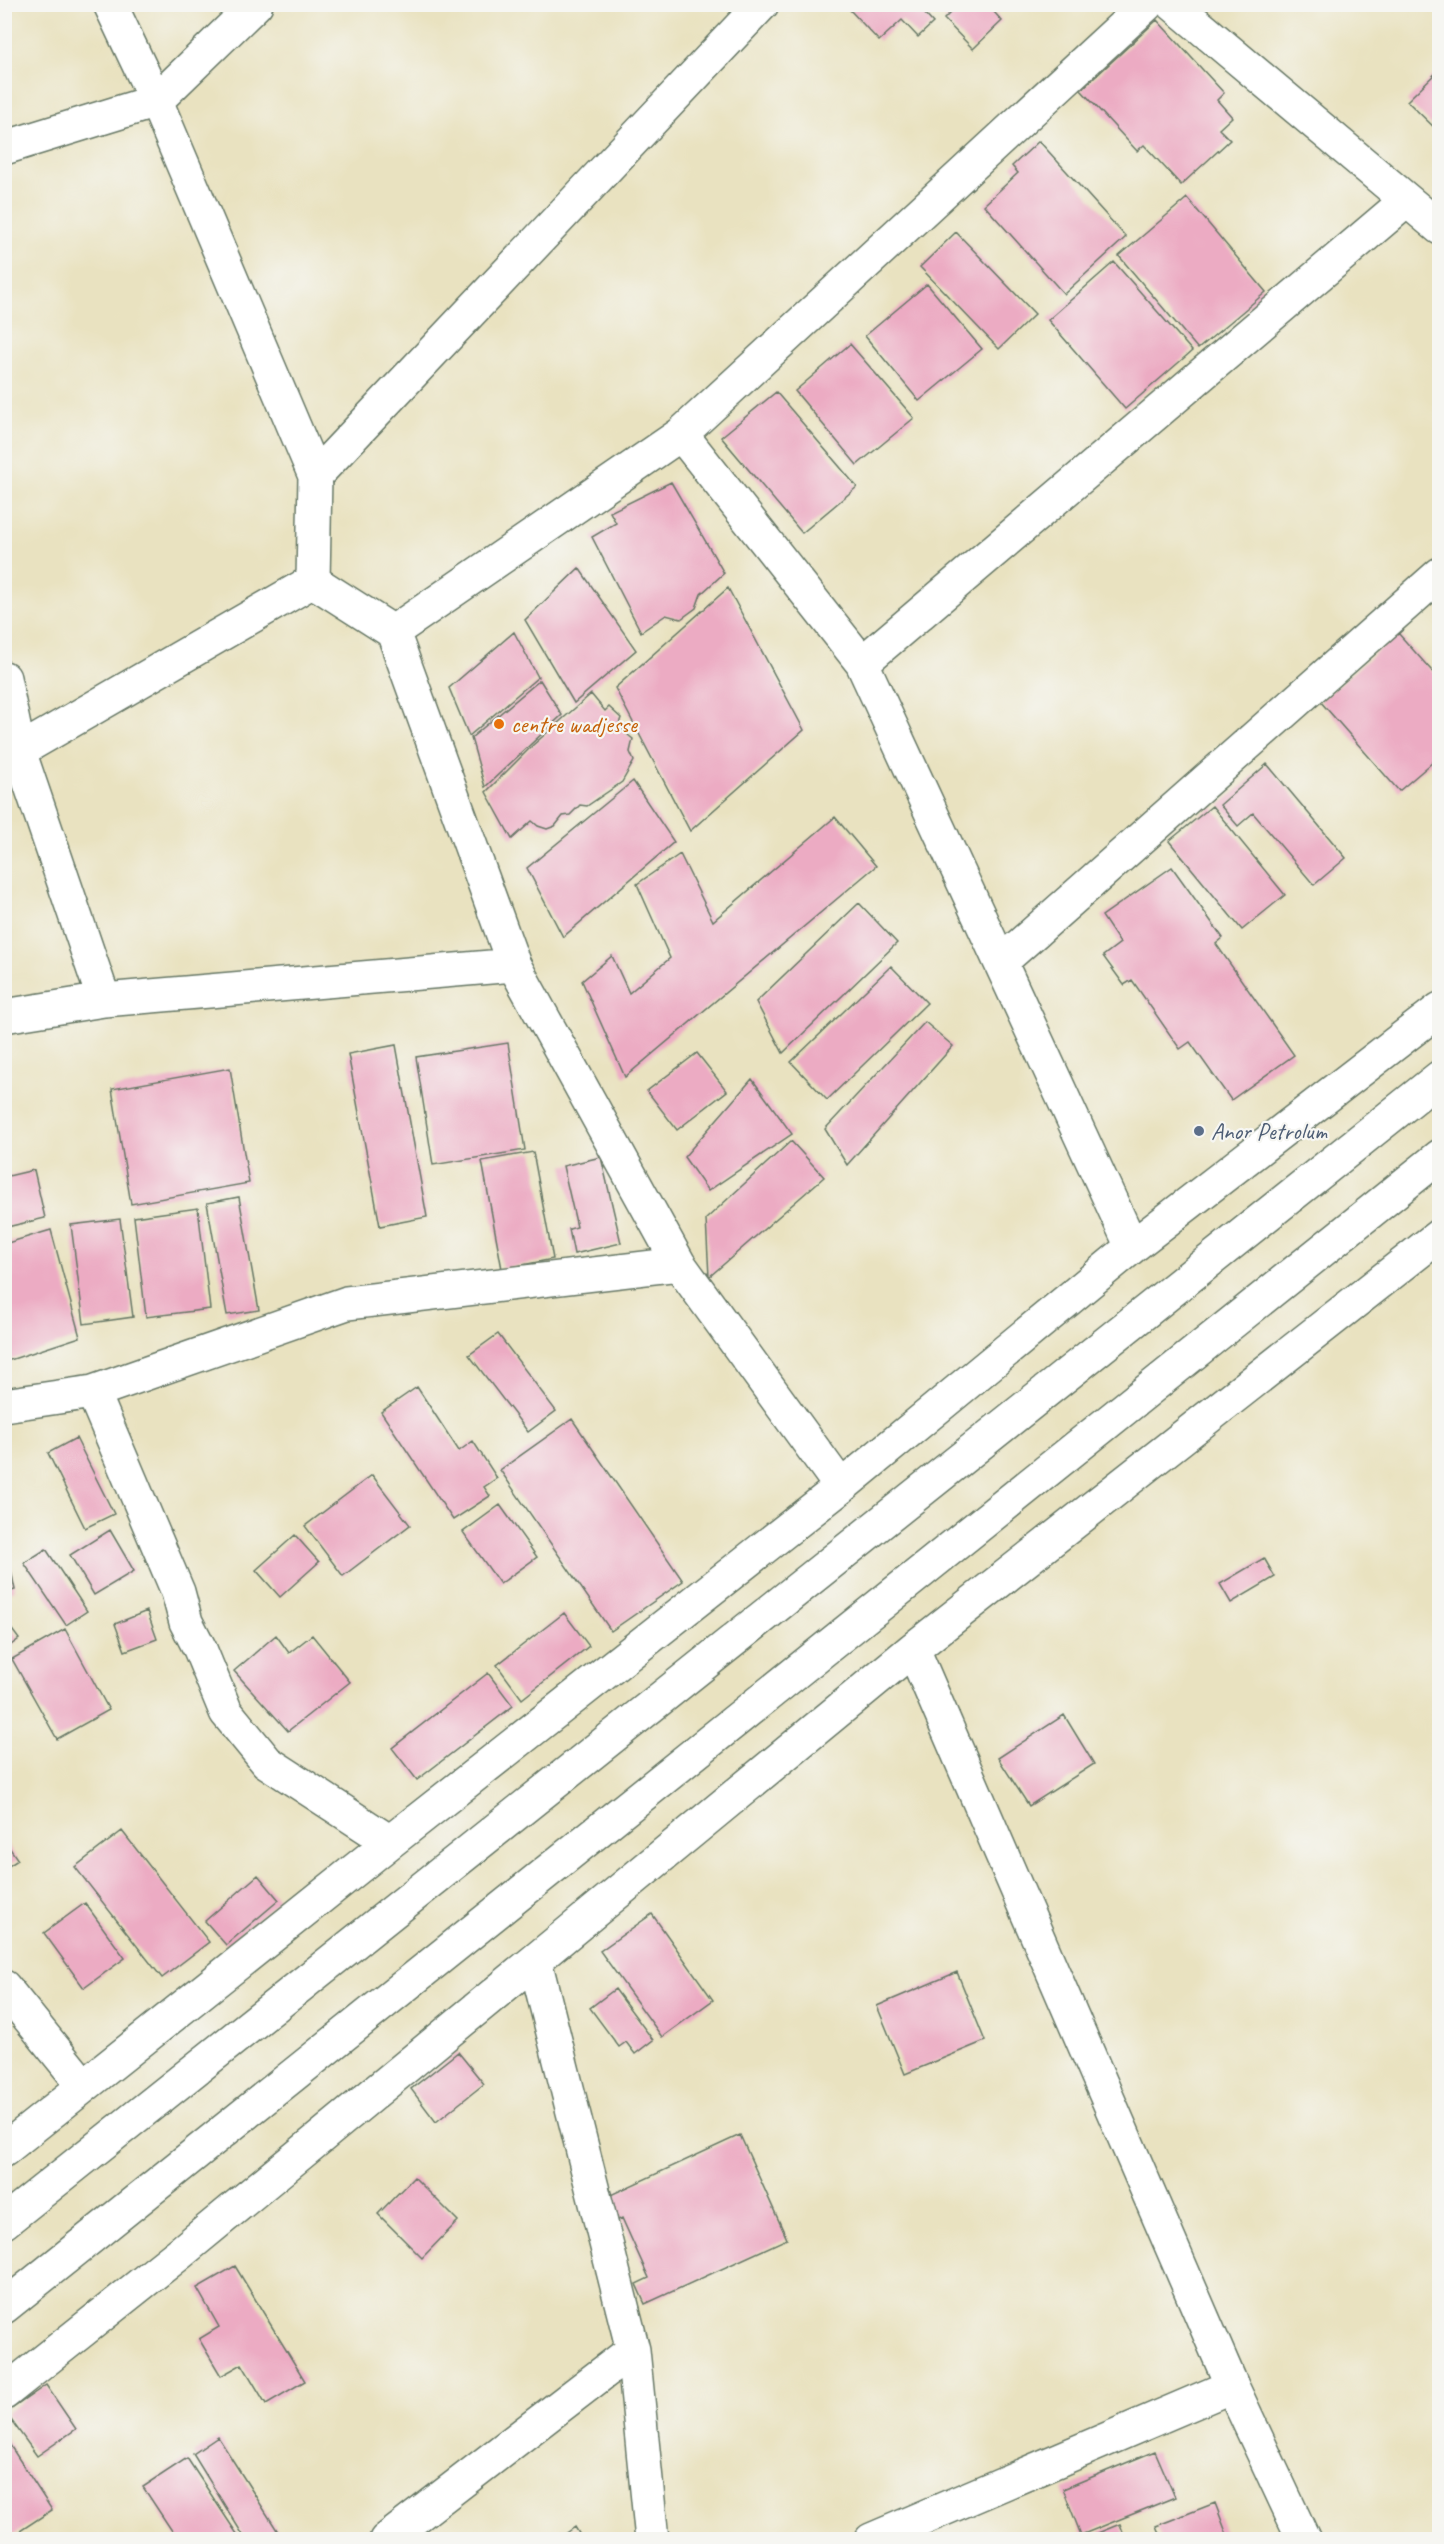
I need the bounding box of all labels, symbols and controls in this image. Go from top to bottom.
place label: centre wadjesse [511,709,639,739]
marker: centre wadjesse [492,717,506,731]
place label: Anor Petrolum [1211,1116,1327,1146]
marker: Anor Petrolum [1192,1124,1206,1138]

